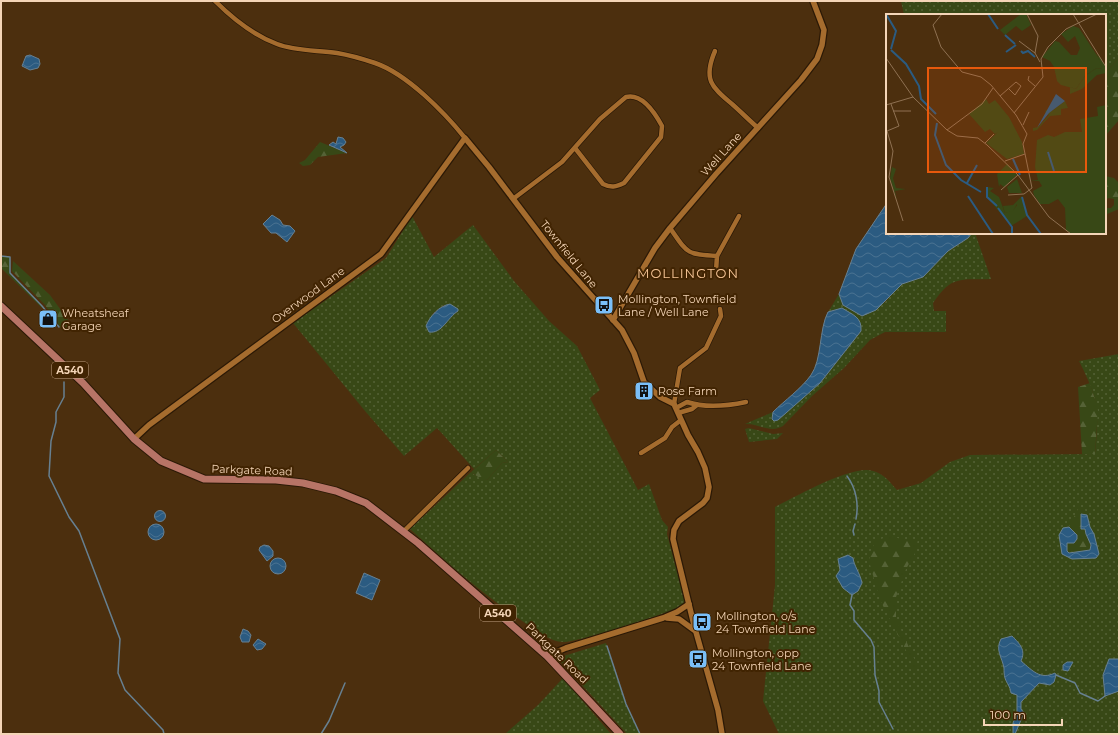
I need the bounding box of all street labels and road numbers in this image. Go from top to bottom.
street label: Well Lane [698,129,745,179]
street label: Townfield Lane [537,217,601,291]
street label: Overwood Lane [269,264,348,326]
road number: A540 [52,362,88,378]
street label: Parkgate Road [211,462,293,478]
road number: A540 [480,605,516,621]
street label: Parkgate Road [523,620,591,686]

